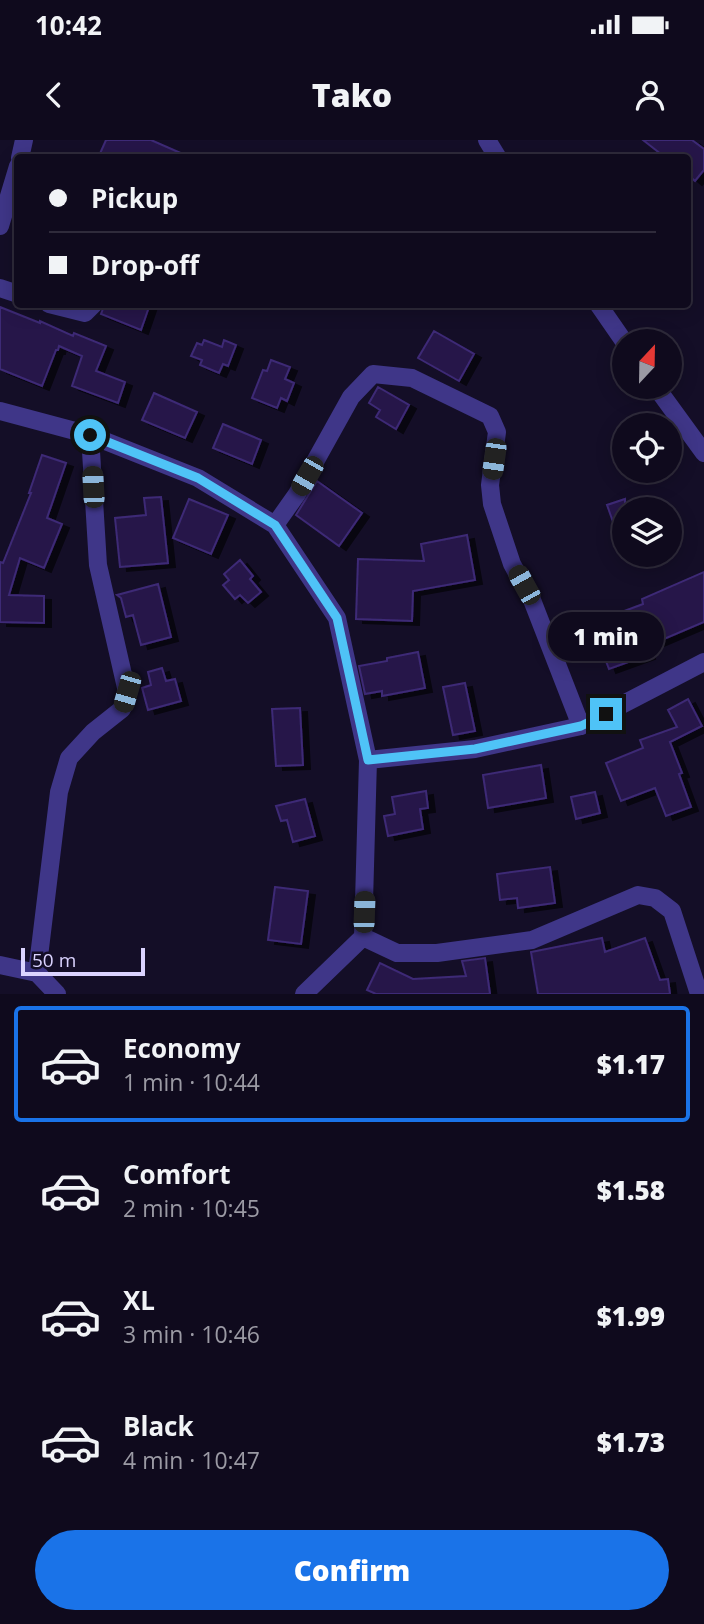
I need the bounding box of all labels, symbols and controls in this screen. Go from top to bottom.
text: 10:42 [35,7,102,43]
text: Tako [312,73,392,116]
icon: back [35,76,73,114]
icon: person [631,76,669,114]
text: Pickup [91,180,178,216]
text: Drop-off [91,247,199,283]
north arrow [612,329,682,399]
map controls [612,329,682,567]
button: locate [612,413,682,483]
route start [74,419,106,451]
car [481,437,508,481]
car [288,453,327,499]
car [82,465,105,509]
button: layers [612,497,682,567]
car [505,562,544,608]
callout: 1 min [548,612,664,662]
text: 1 min [573,620,639,652]
car [112,669,143,715]
route end [590,698,622,730]
car [353,891,376,933]
scale bar [21,945,145,977]
text: 50 m [32,947,76,973]
text: Economy [123,1030,241,1066]
icon: car [39,1033,102,1096]
text: $1.17 [597,1046,665,1082]
text: 1 min · 10:44 [123,1066,260,1098]
text: Comfort [123,1156,230,1192]
icon: car [39,1159,102,1222]
text: $1.58 [597,1172,665,1208]
text: 2 min · 10:45 [123,1192,260,1224]
text: XL [123,1282,155,1318]
icon: car [39,1285,102,1348]
text: $1.99 [597,1298,665,1334]
text: 3 min · 10:46 [123,1318,260,1350]
text: Black [123,1408,194,1444]
icon: car [39,1411,102,1474]
text: $1.73 [597,1424,665,1460]
text: 4 min · 10:47 [123,1444,260,1476]
button: Confirm [35,1530,669,1610]

